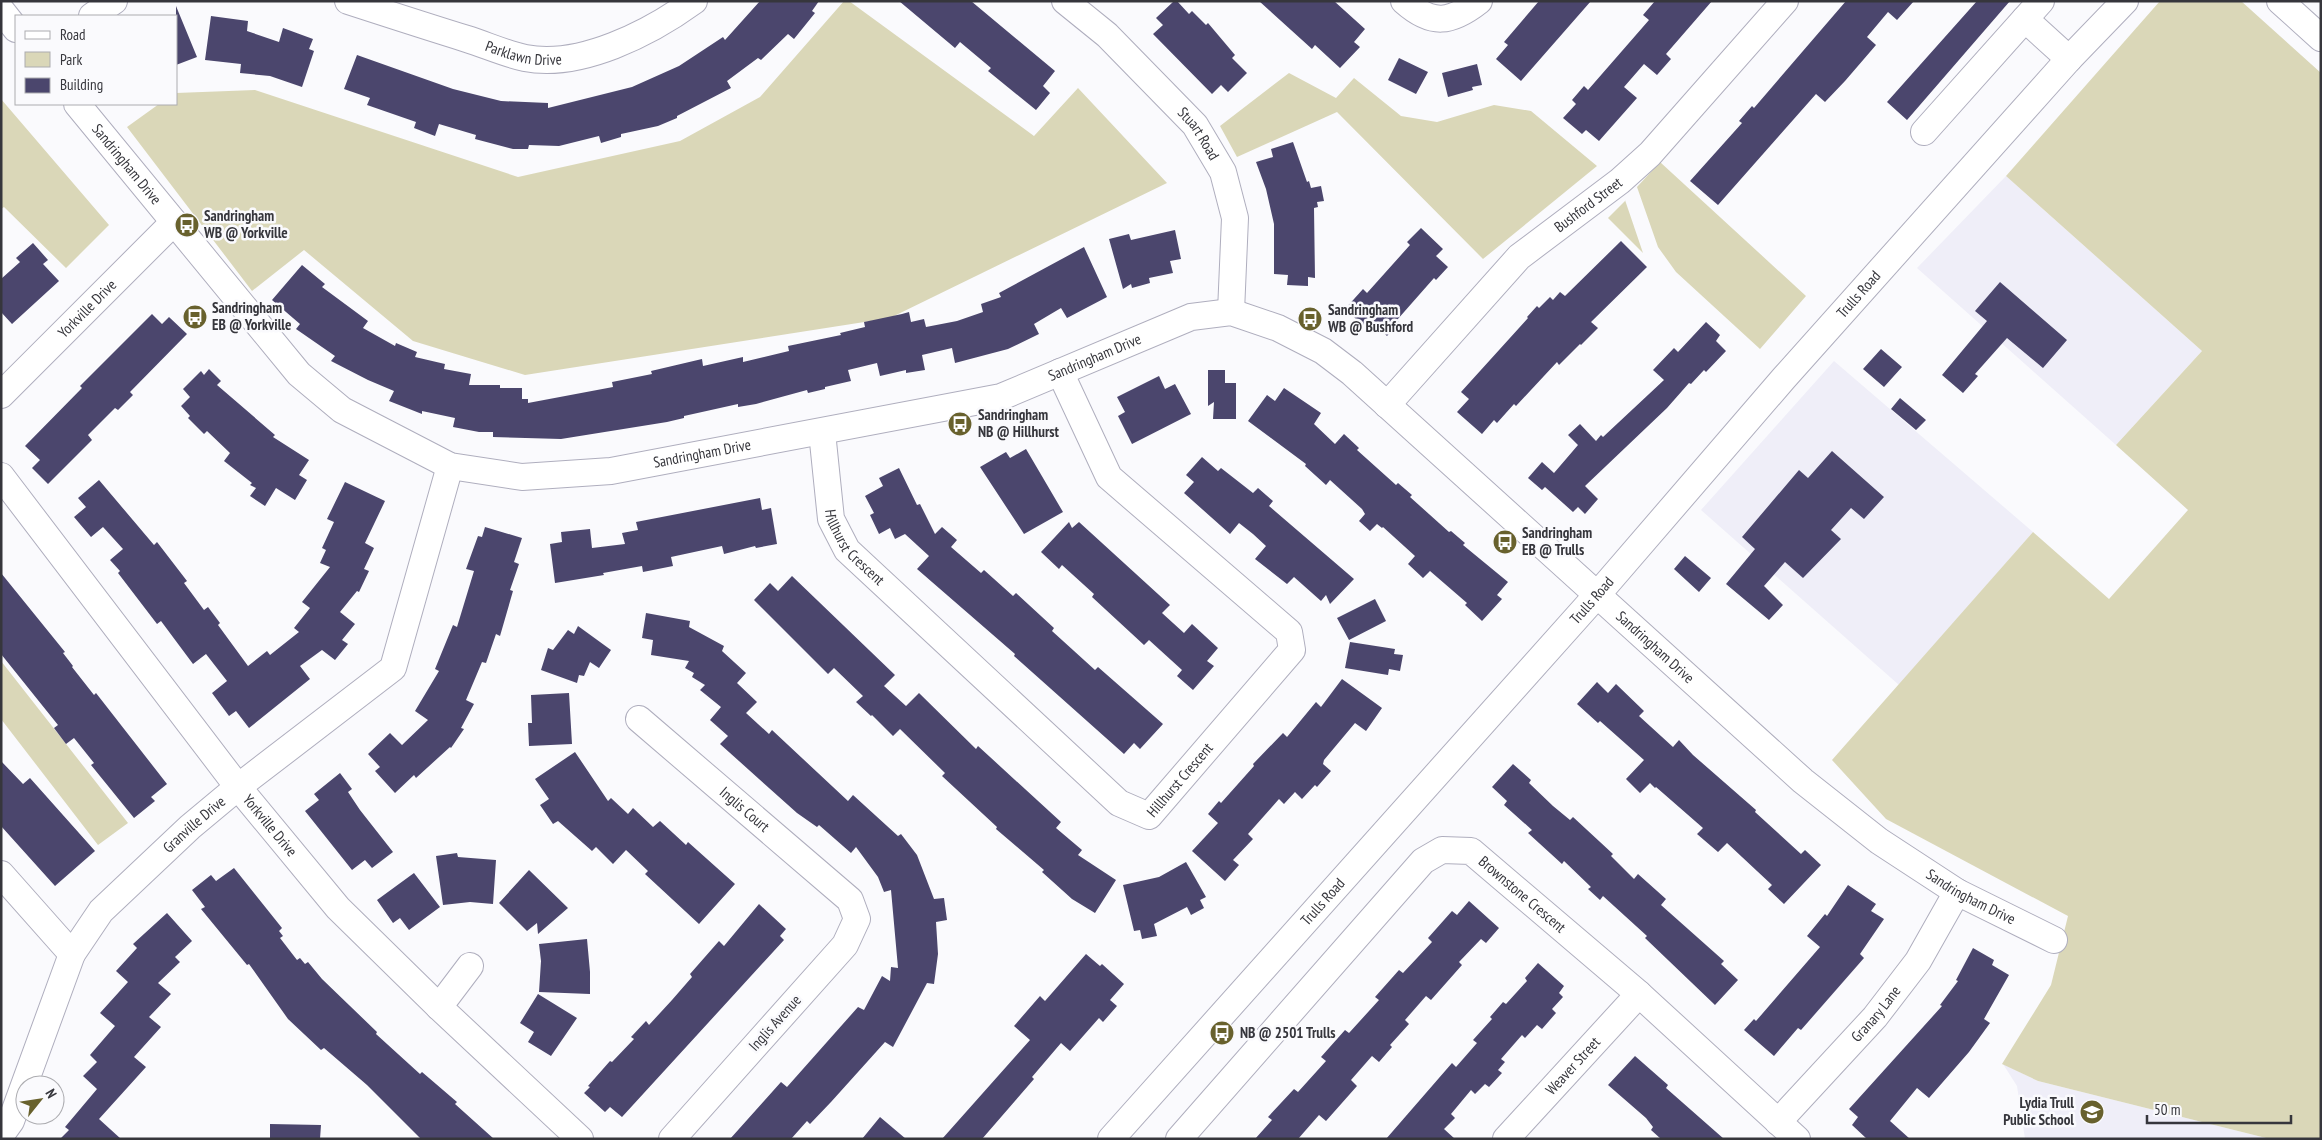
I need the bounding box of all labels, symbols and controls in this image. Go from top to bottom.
legend [15,15,178,105]
text: Road [60,25,86,44]
street label: Parklawn Drive [483,36,563,69]
text: Park [60,50,82,69]
text: Building [60,75,103,94]
street label: Stuart Road [1174,103,1224,163]
street label: Sandringham Drive [88,120,166,208]
street label: Bushford Street [1550,173,1626,236]
place label: Sandringham WB @ Yorkville [203,206,288,242]
bus stop icon: Sandringham WB @ Yorkville [174,212,200,238]
street label: Trulls Road [1832,267,1884,322]
street label: Yorkville Drive [54,275,120,342]
place label: Sandringham EB @ Yorkville [212,298,291,334]
place label: Sandringham WB @ Bushford [1327,300,1414,336]
bus stop icon: Sandringham EB @ Yorkville [182,304,208,330]
bus stop icon: Sandringham WB @ Bushford [1297,306,1323,332]
street label: Sandringham Drive [1045,329,1144,385]
place label: Sandringham NB @ Hillhurst [978,405,1060,441]
bus stop icon: Sandringham NB @ Hillhurst [947,411,973,437]
street label: Sandringham Drive [652,435,752,472]
street label: Hillhurst Crescent [821,509,889,589]
place label: Sandringham EB @ Trulls [1522,523,1592,559]
bus stop icon: Sandringham EB @ Trulls [1492,529,1518,555]
street label: Trulls Road [1566,573,1618,628]
street label: Sandringham Drive [1612,607,1698,687]
street label: Hillhurst Crescent [1142,739,1217,821]
street label: Inglis Court [716,782,774,836]
street label: Yorkville Drive [239,790,301,860]
street label: Granville Drive [159,792,229,857]
street label: Brownstone Crescent [1475,852,1570,937]
street label: Sandringham Drive [1923,864,2019,928]
street label: Trulls Road [1296,874,1349,929]
street label: Granary Lane [1847,982,1905,1046]
street label: Inglis Avenue [744,991,805,1055]
bus stop icon: NB @ 2501 Trulls [1209,1020,1235,1046]
place label: NB @ 2501 Trulls [1240,1023,1336,1042]
street label: Weaver Street [1541,1033,1604,1099]
north arrow [15,1075,65,1125]
text: N [42,1086,61,1101]
scale bar [2147,1092,2291,1124]
place label: Lydia Trull Public School [2003,1093,2074,1129]
school or university icon: Lydia Trull Public School [2079,1099,2105,1125]
text: 50 m [2154,1100,2180,1119]

